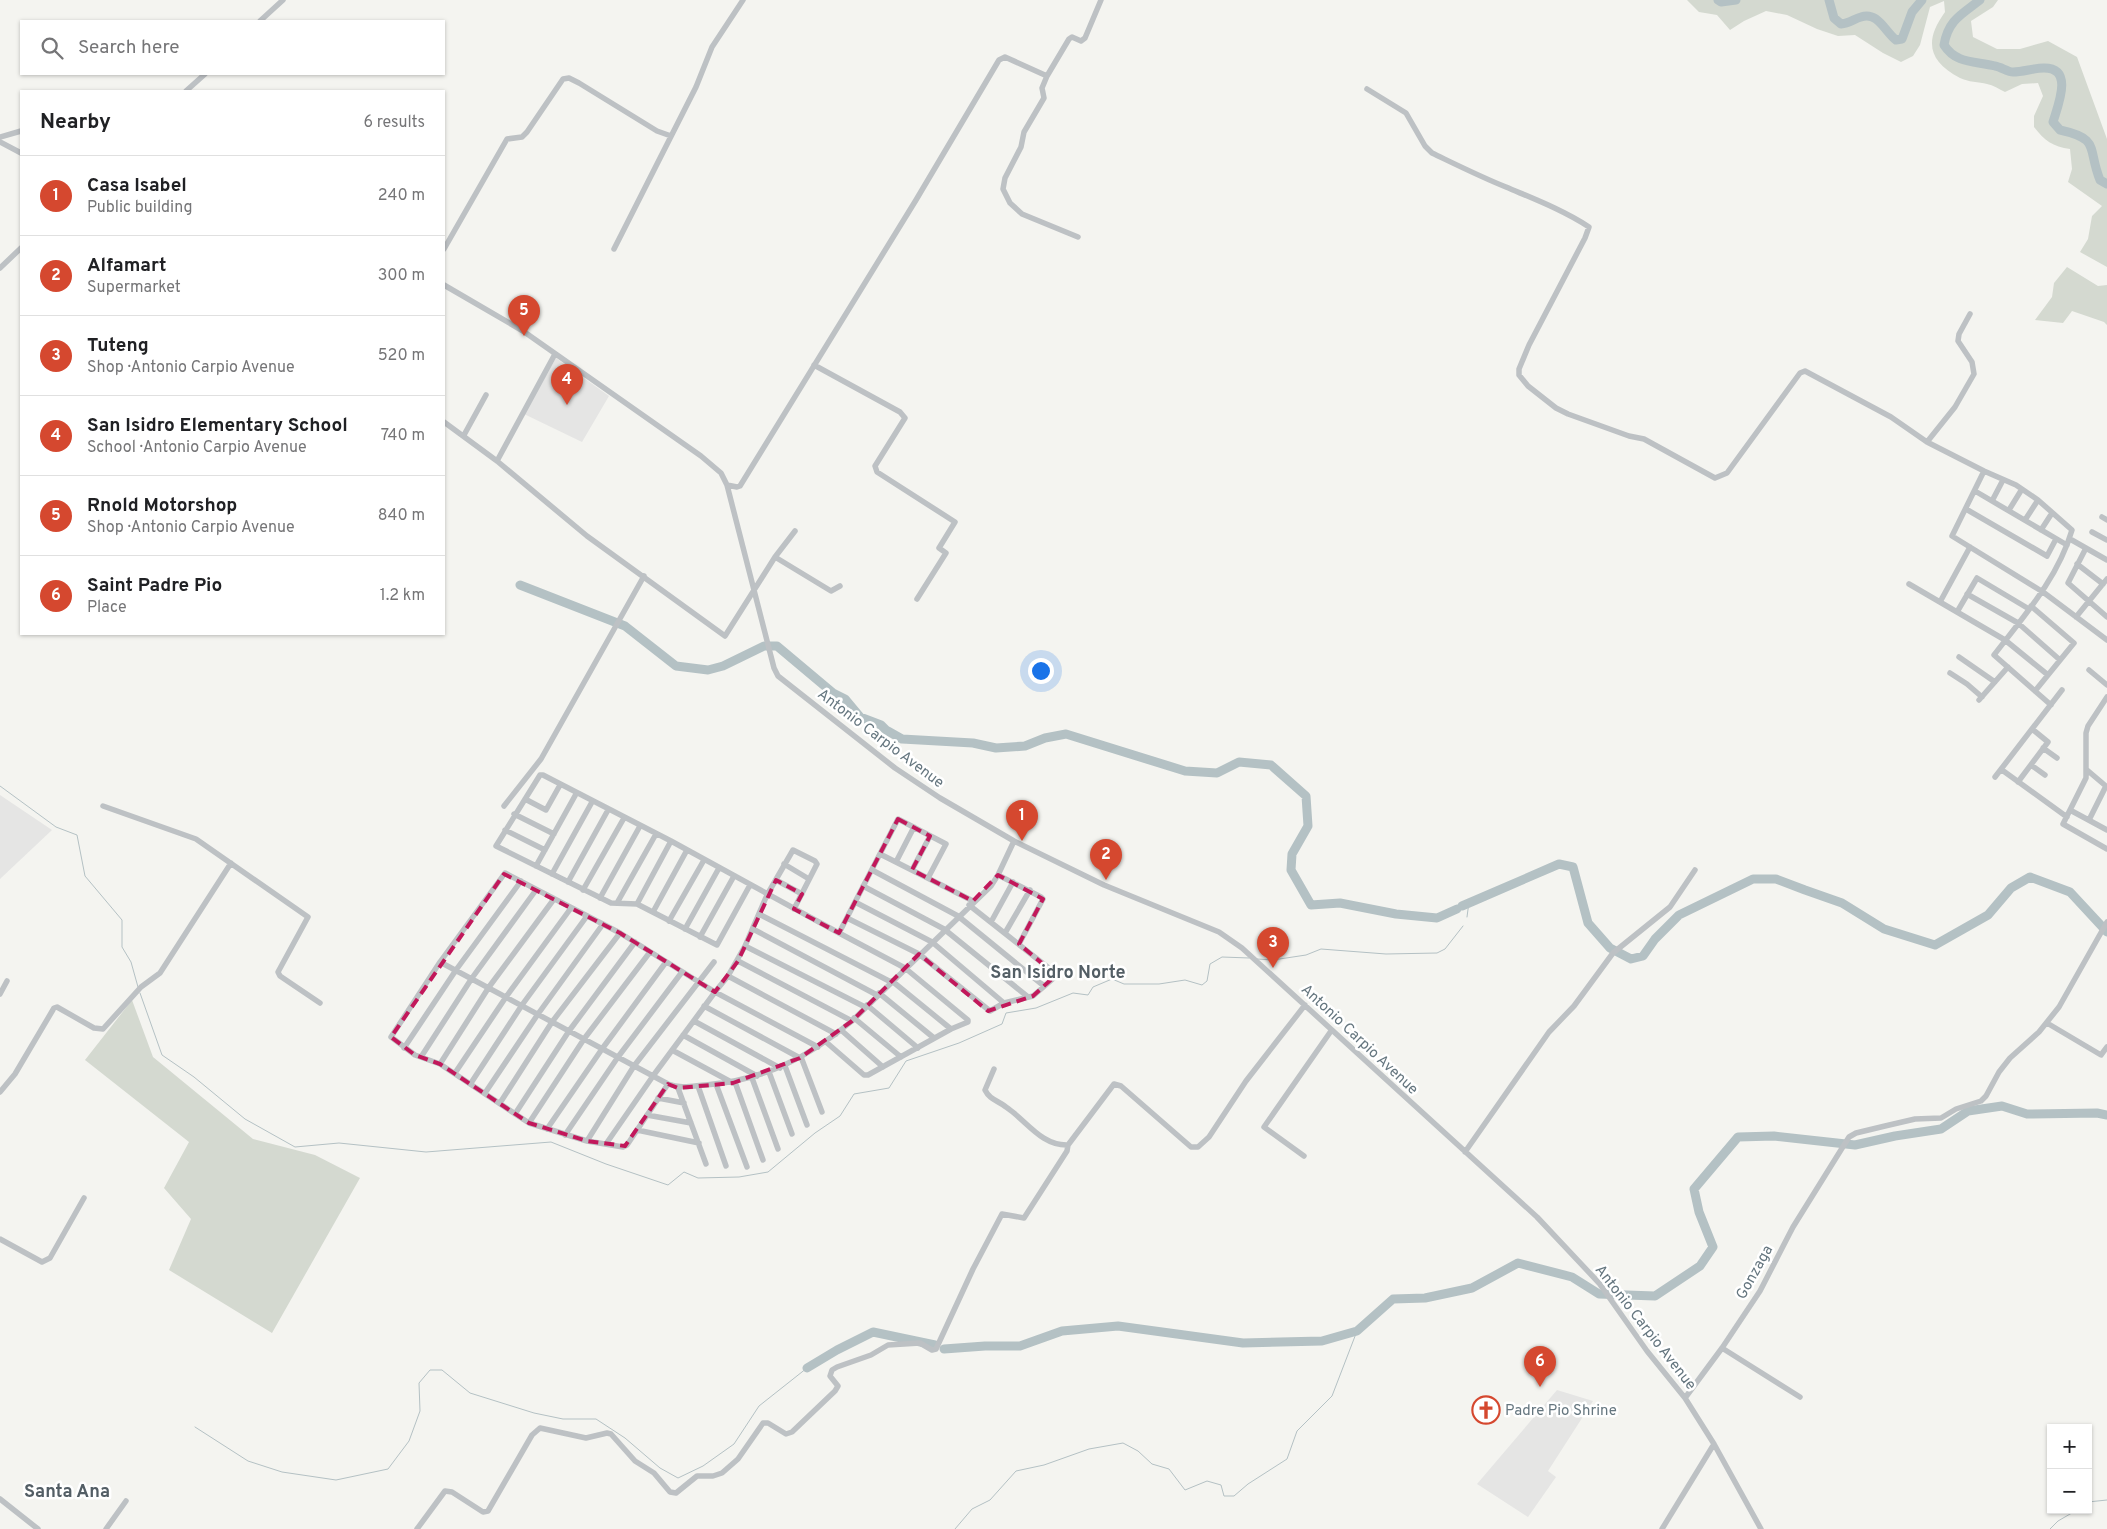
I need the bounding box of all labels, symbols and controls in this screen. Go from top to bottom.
search box [20,20,445,75]
icon: search [38,34,66,62]
text: Search here [78,36,180,60]
text: Nearby [40,109,111,136]
text: 6 results [363,113,425,133]
text: Casa Isabel [87,174,187,198]
text: 1 [53,186,59,206]
text: 240 m [378,186,425,206]
text: Public building [87,198,192,218]
text: Alfamart [87,254,167,278]
text: 2 [51,266,61,286]
text: 300 m [378,266,425,286]
text: Supermarket [87,278,181,298]
pin: 5 [508,295,540,336]
text: Tuteng [87,334,149,358]
text: 3 [51,346,61,366]
text: 520 m [378,346,425,366]
text: Shop · Antonio Carpio Avenue [87,358,295,378]
pin: 4 [551,364,583,405]
text: San Isidro Elementary School [87,414,348,438]
text: 4 [51,426,61,446]
text: 740 m [381,426,425,446]
text: School · Antonio Carpio Avenue [87,438,307,458]
text: Rnold Motorshop [87,494,237,518]
text: 5 [51,506,61,526]
text: 840 m [378,506,425,526]
text: Shop · Antonio Carpio Avenue [87,518,295,538]
text: Saint Padre Pio [87,574,222,598]
text: 6 [51,586,61,606]
text: 1.2 km [380,586,425,606]
text: Place [87,598,127,618]
your location [1028,658,1054,684]
street label: Antonio Carpio Avenue [813,685,947,793]
pin: 1 [1006,800,1038,841]
pin: 2 [1090,839,1122,880]
pin: 3 [1257,927,1289,968]
district label: San Isidro Norte [990,962,1126,985]
street label: Antonio Carpio Avenue [1296,981,1422,1099]
street label: Gonzaga [1733,1242,1778,1303]
street label: Antonio Carpio Avenue [1590,1262,1700,1394]
pin: 6 [1524,1346,1556,1387]
church icon: Padre Pio Shrine [1471,1395,1501,1425]
place label: Padre Pio Shrine [1505,1402,1617,1421]
map controls [2047,1424,2092,1514]
button: + [2047,1424,2092,1469]
button: − [2047,1469,2092,1514]
district label: Santa Ana [24,1481,110,1504]

